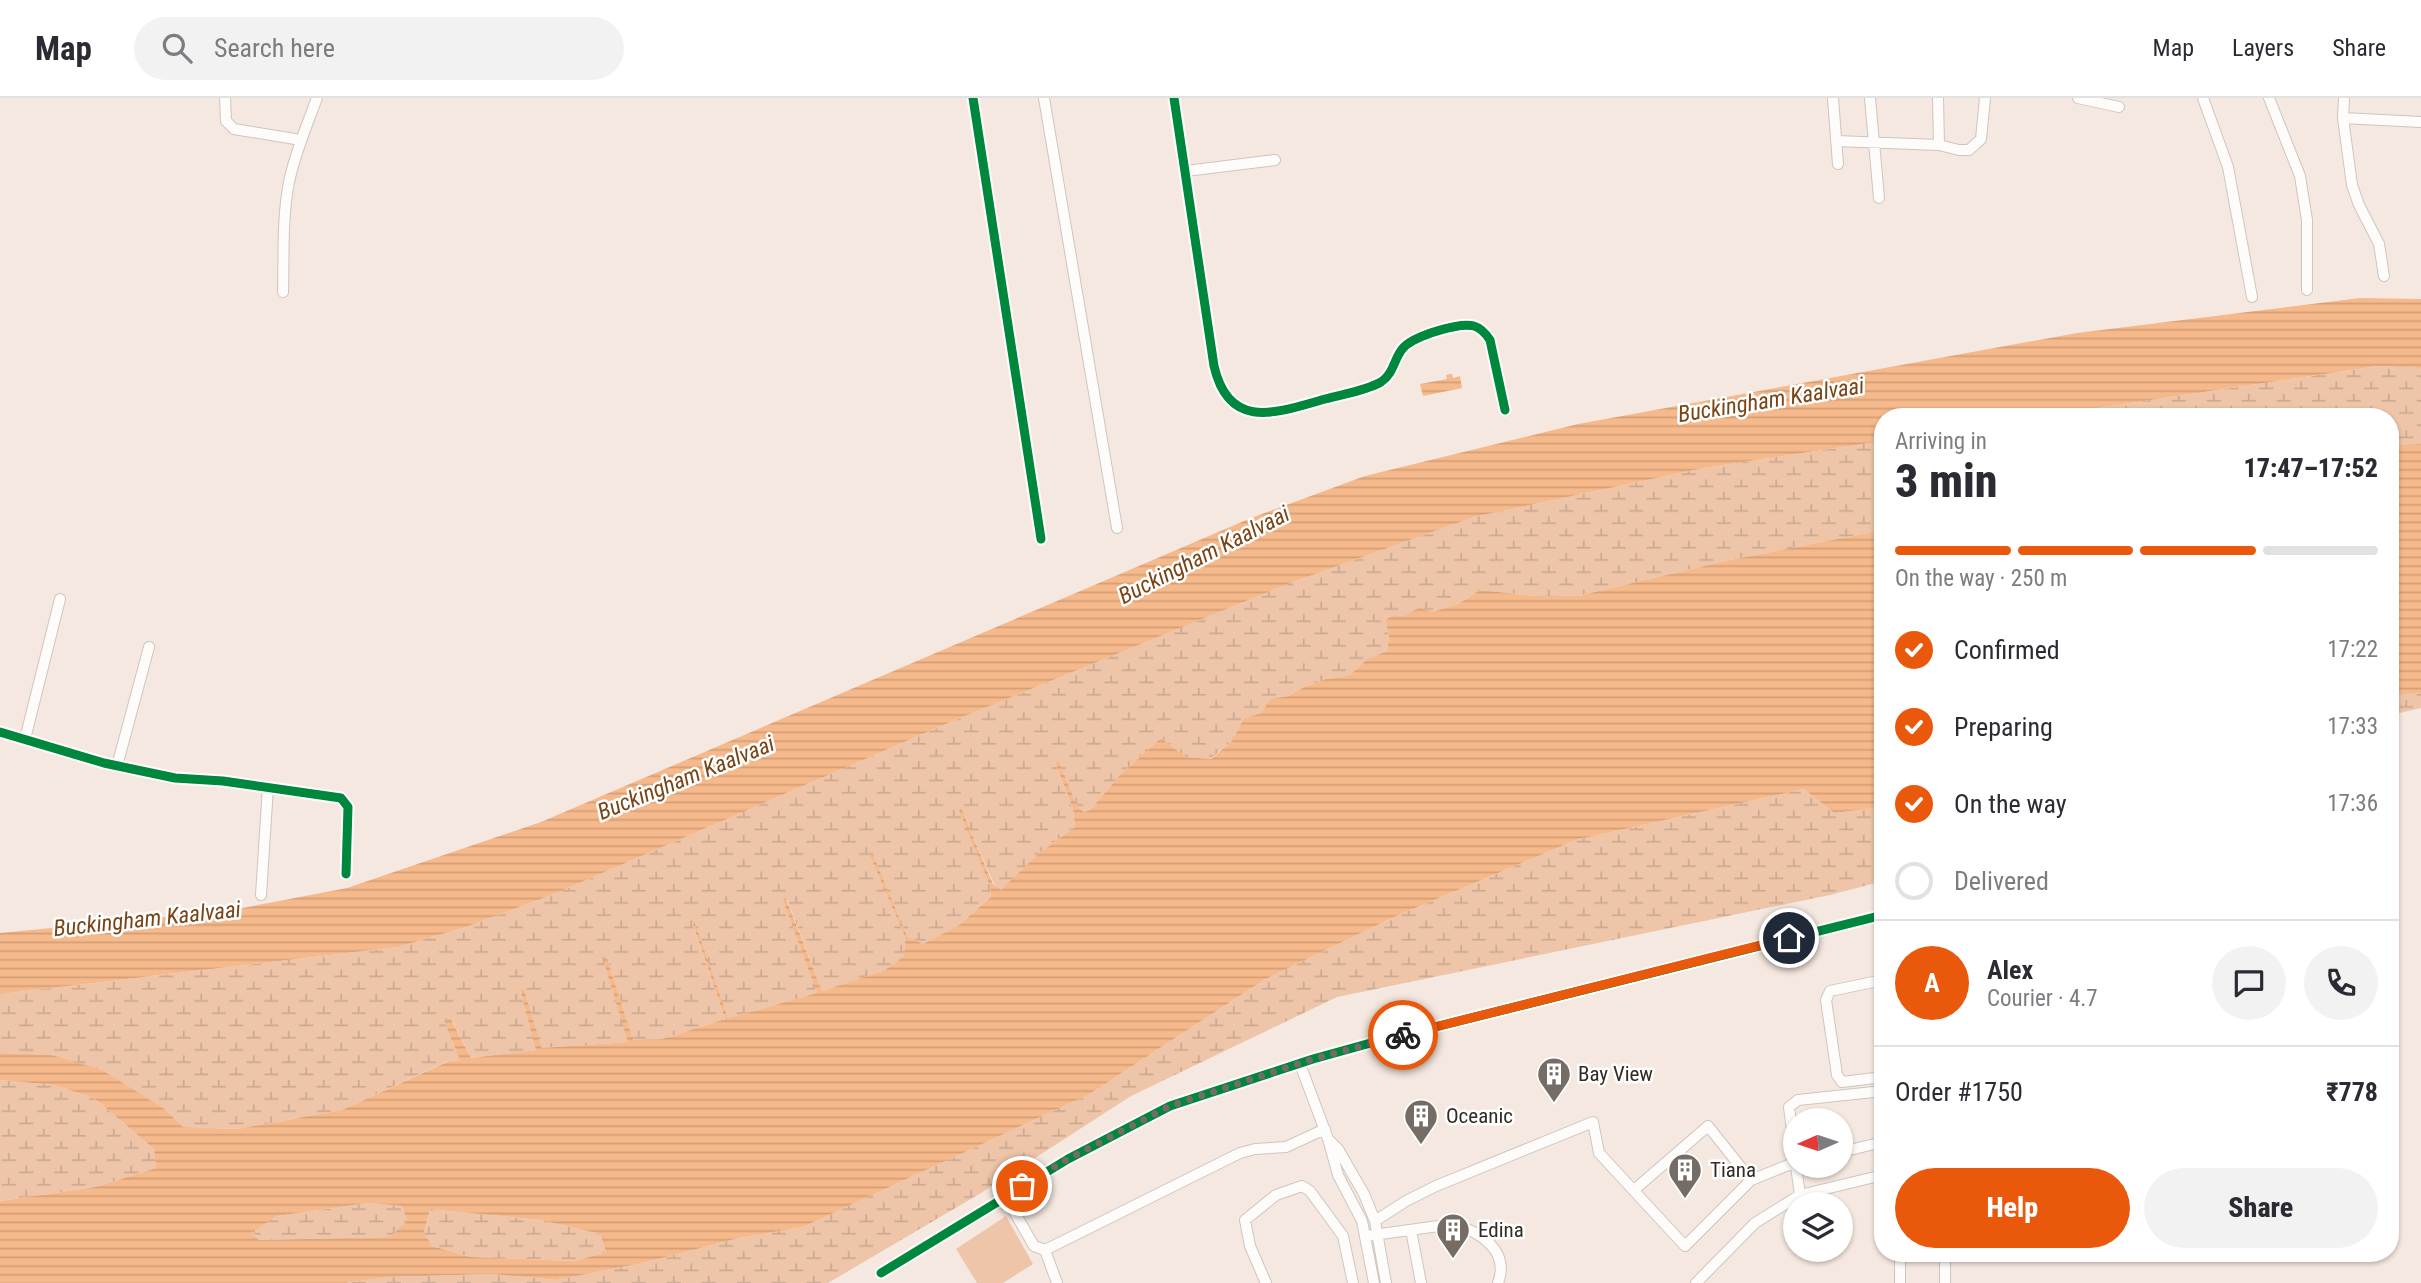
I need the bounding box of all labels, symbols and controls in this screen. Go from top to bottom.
search box [134,17,624,80]
text: Map [35,29,92,68]
icon: search [158,29,196,67]
text: Search here [214,33,335,63]
text: Map [2153,34,2194,62]
text: Layers [2232,34,2294,62]
text: Share [2332,34,2386,62]
water label: Buckingham Kaalvaai [1676,372,1867,428]
text: Arriving in [1895,428,1987,455]
text: 17:47–17:52 [2244,453,2378,483]
text: 3 min [1895,454,1998,508]
water label: Buckingham Kaalvaai [1114,500,1295,610]
text: On the way · 250 m [1895,565,2067,592]
icon: check [1895,631,1933,669]
text: Confirmed [1954,635,2060,665]
text: 17:22 [2327,636,2378,663]
icon: check [1895,708,1933,746]
text: Preparing [1954,712,2053,742]
text: 17:33 [2327,713,2378,740]
water label: Buckingham Kaalvaai [594,730,779,826]
icon: check [1895,785,1933,823]
text: On the way [1954,789,2067,819]
text: 17:36 [2327,790,2378,817]
text: Delivered [1954,866,2049,896]
water label: Buckingham Kaalvaai [52,896,243,942]
pin [1759,908,1819,968]
icon: home [1770,919,1808,957]
button: chat [2212,946,2286,1020]
button: phone [2304,946,2378,1020]
text: Alex [1987,955,2033,985]
text: A [1924,968,1940,998]
text: Courier · 4.7 [1987,985,2098,1012]
courier [1368,1000,1438,1070]
icon: bike [1384,1016,1422,1054]
building icon: Bay View [1535,1055,1573,1104]
place label: Bay View [1578,1062,1653,1086]
text: Order #1750 [1895,1077,2023,1107]
text: ₹778 [2326,1077,2378,1107]
building icon: Oceanic [1402,1097,1440,1146]
place label: Oceanic [1446,1104,1513,1128]
north arrow [1783,1108,1853,1178]
map controls [1783,1108,1853,1262]
building icon: Tiana [1666,1151,1704,1200]
pin [992,1156,1052,1216]
place label: Tiana [1710,1158,1756,1182]
icon: bag [1003,1167,1041,1205]
button: Help [1895,1168,2130,1248]
button: Share [2144,1168,2378,1248]
button: layers [1783,1192,1853,1262]
building icon: Edina [1434,1211,1472,1260]
place label: Edina [1478,1218,1524,1242]

